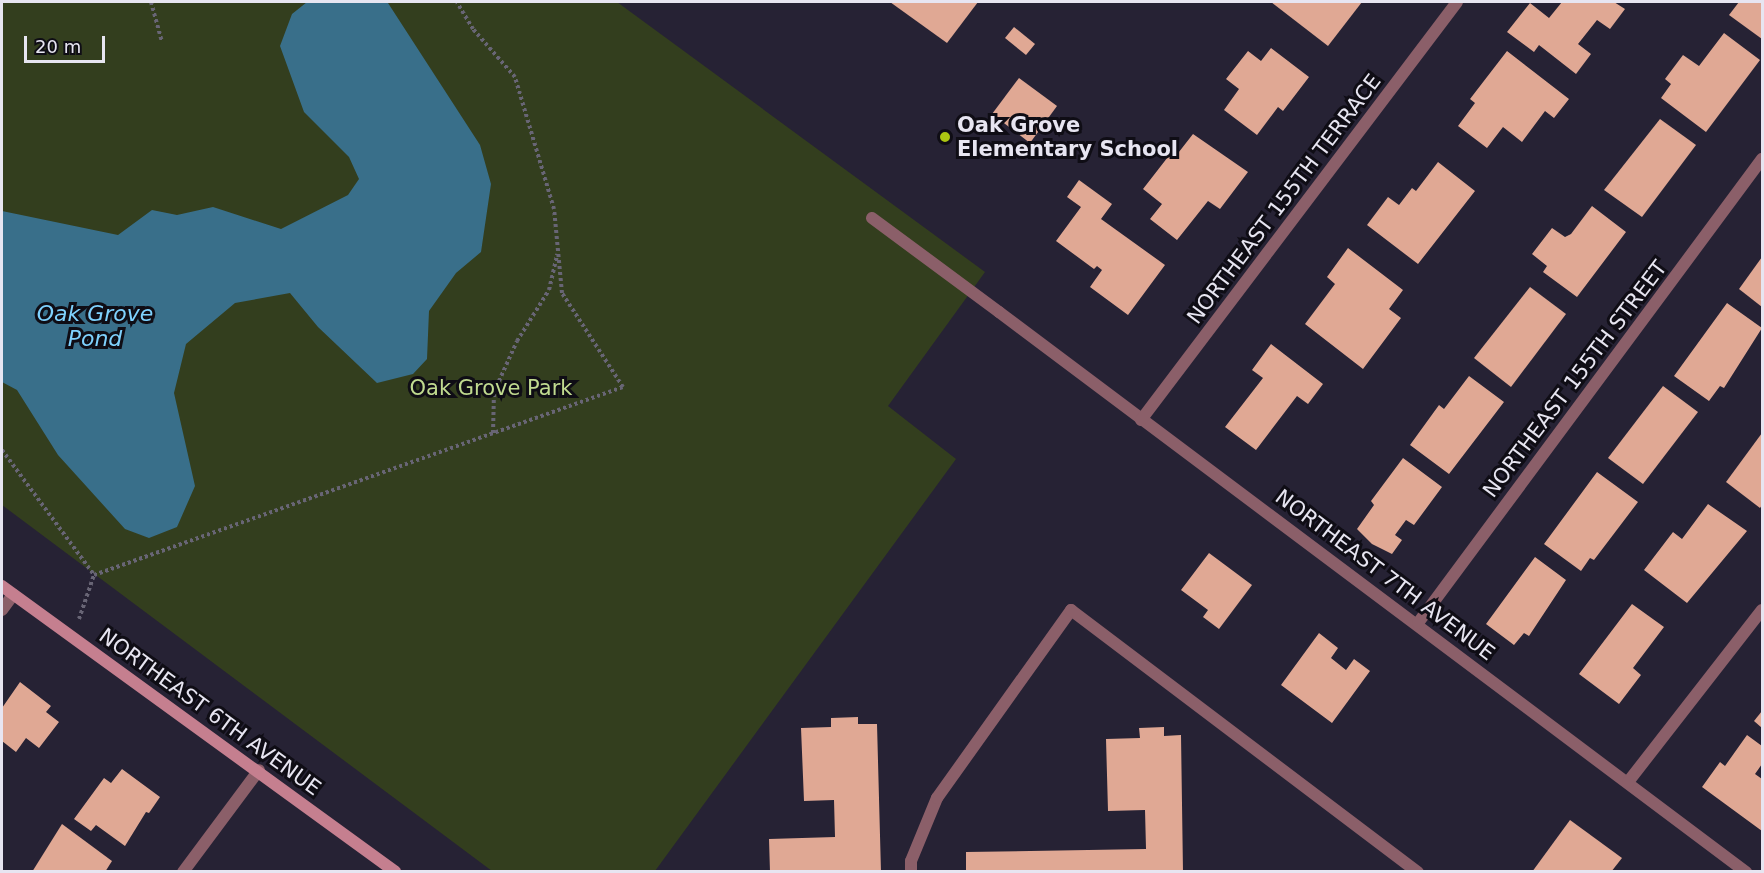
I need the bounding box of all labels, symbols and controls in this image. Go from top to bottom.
scale bar [27,24,108,62]
text: 20 m [35,36,81,57]
street label: NORTHEAST 155TH TERRACE [1182,69,1386,329]
place label: Oak Grove Elementary School [957,112,1178,162]
marker: Oak Grove Elementary School [938,130,952,144]
street label: NORTHEAST 155TH STREET [1478,256,1672,502]
water label: Oak Grove Pond [37,300,153,352]
park label: Oak Grove Park [410,375,572,401]
street label: NORTHEAST 7TH AVENUE [1270,484,1500,666]
street label: NORTHEAST 6TH AVENUE [94,623,326,801]

